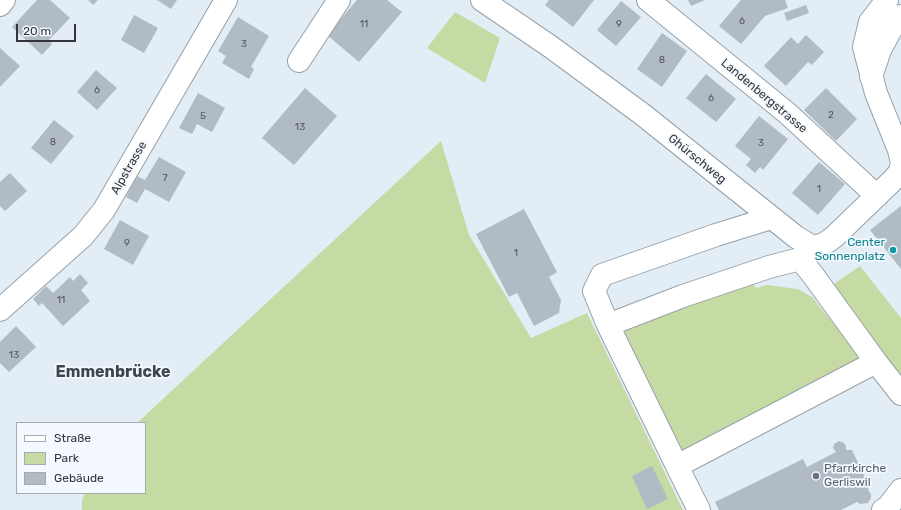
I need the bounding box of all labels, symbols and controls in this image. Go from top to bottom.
house number: 6 [739,15,745,27]
scale bar [18,16,78,42]
house number: 11 [360,18,368,30]
house number: 9 [616,18,622,30]
text: 20 m [23,24,51,38]
house number: 3 [241,38,247,50]
house number: 8 [659,54,665,66]
street label: Landenbergstrasse [718,56,810,136]
house number: 6 [94,84,100,96]
house number: 6 [708,92,714,104]
house number: 2 [828,109,834,121]
house number: 5 [200,110,206,122]
house number: 13 [295,121,305,133]
street label: Ghürschweg [665,131,729,187]
house number: 8 [50,136,56,148]
house number: 3 [758,137,764,149]
street label: Alpstrasse [108,139,150,197]
house number: 7 [162,172,168,184]
house number: 1 [817,183,821,195]
place label: Center Sonnenplatz [815,236,885,264]
house number: 9 [124,237,130,249]
marker: Center Sonnenplatz [888,245,898,255]
house number: 1 [514,247,518,259]
house number: 11 [57,294,65,306]
house number: 13 [9,349,19,361]
district label: Emmenbrücke [56,362,170,382]
legend [16,422,146,494]
text: Straße [54,431,91,445]
text: Park [54,451,79,465]
place label: Pfarrkirche Gerliswil [824,462,886,490]
text: Gebäude [54,471,104,485]
marker: Pfarrkirche Gerliswil [811,471,821,481]

